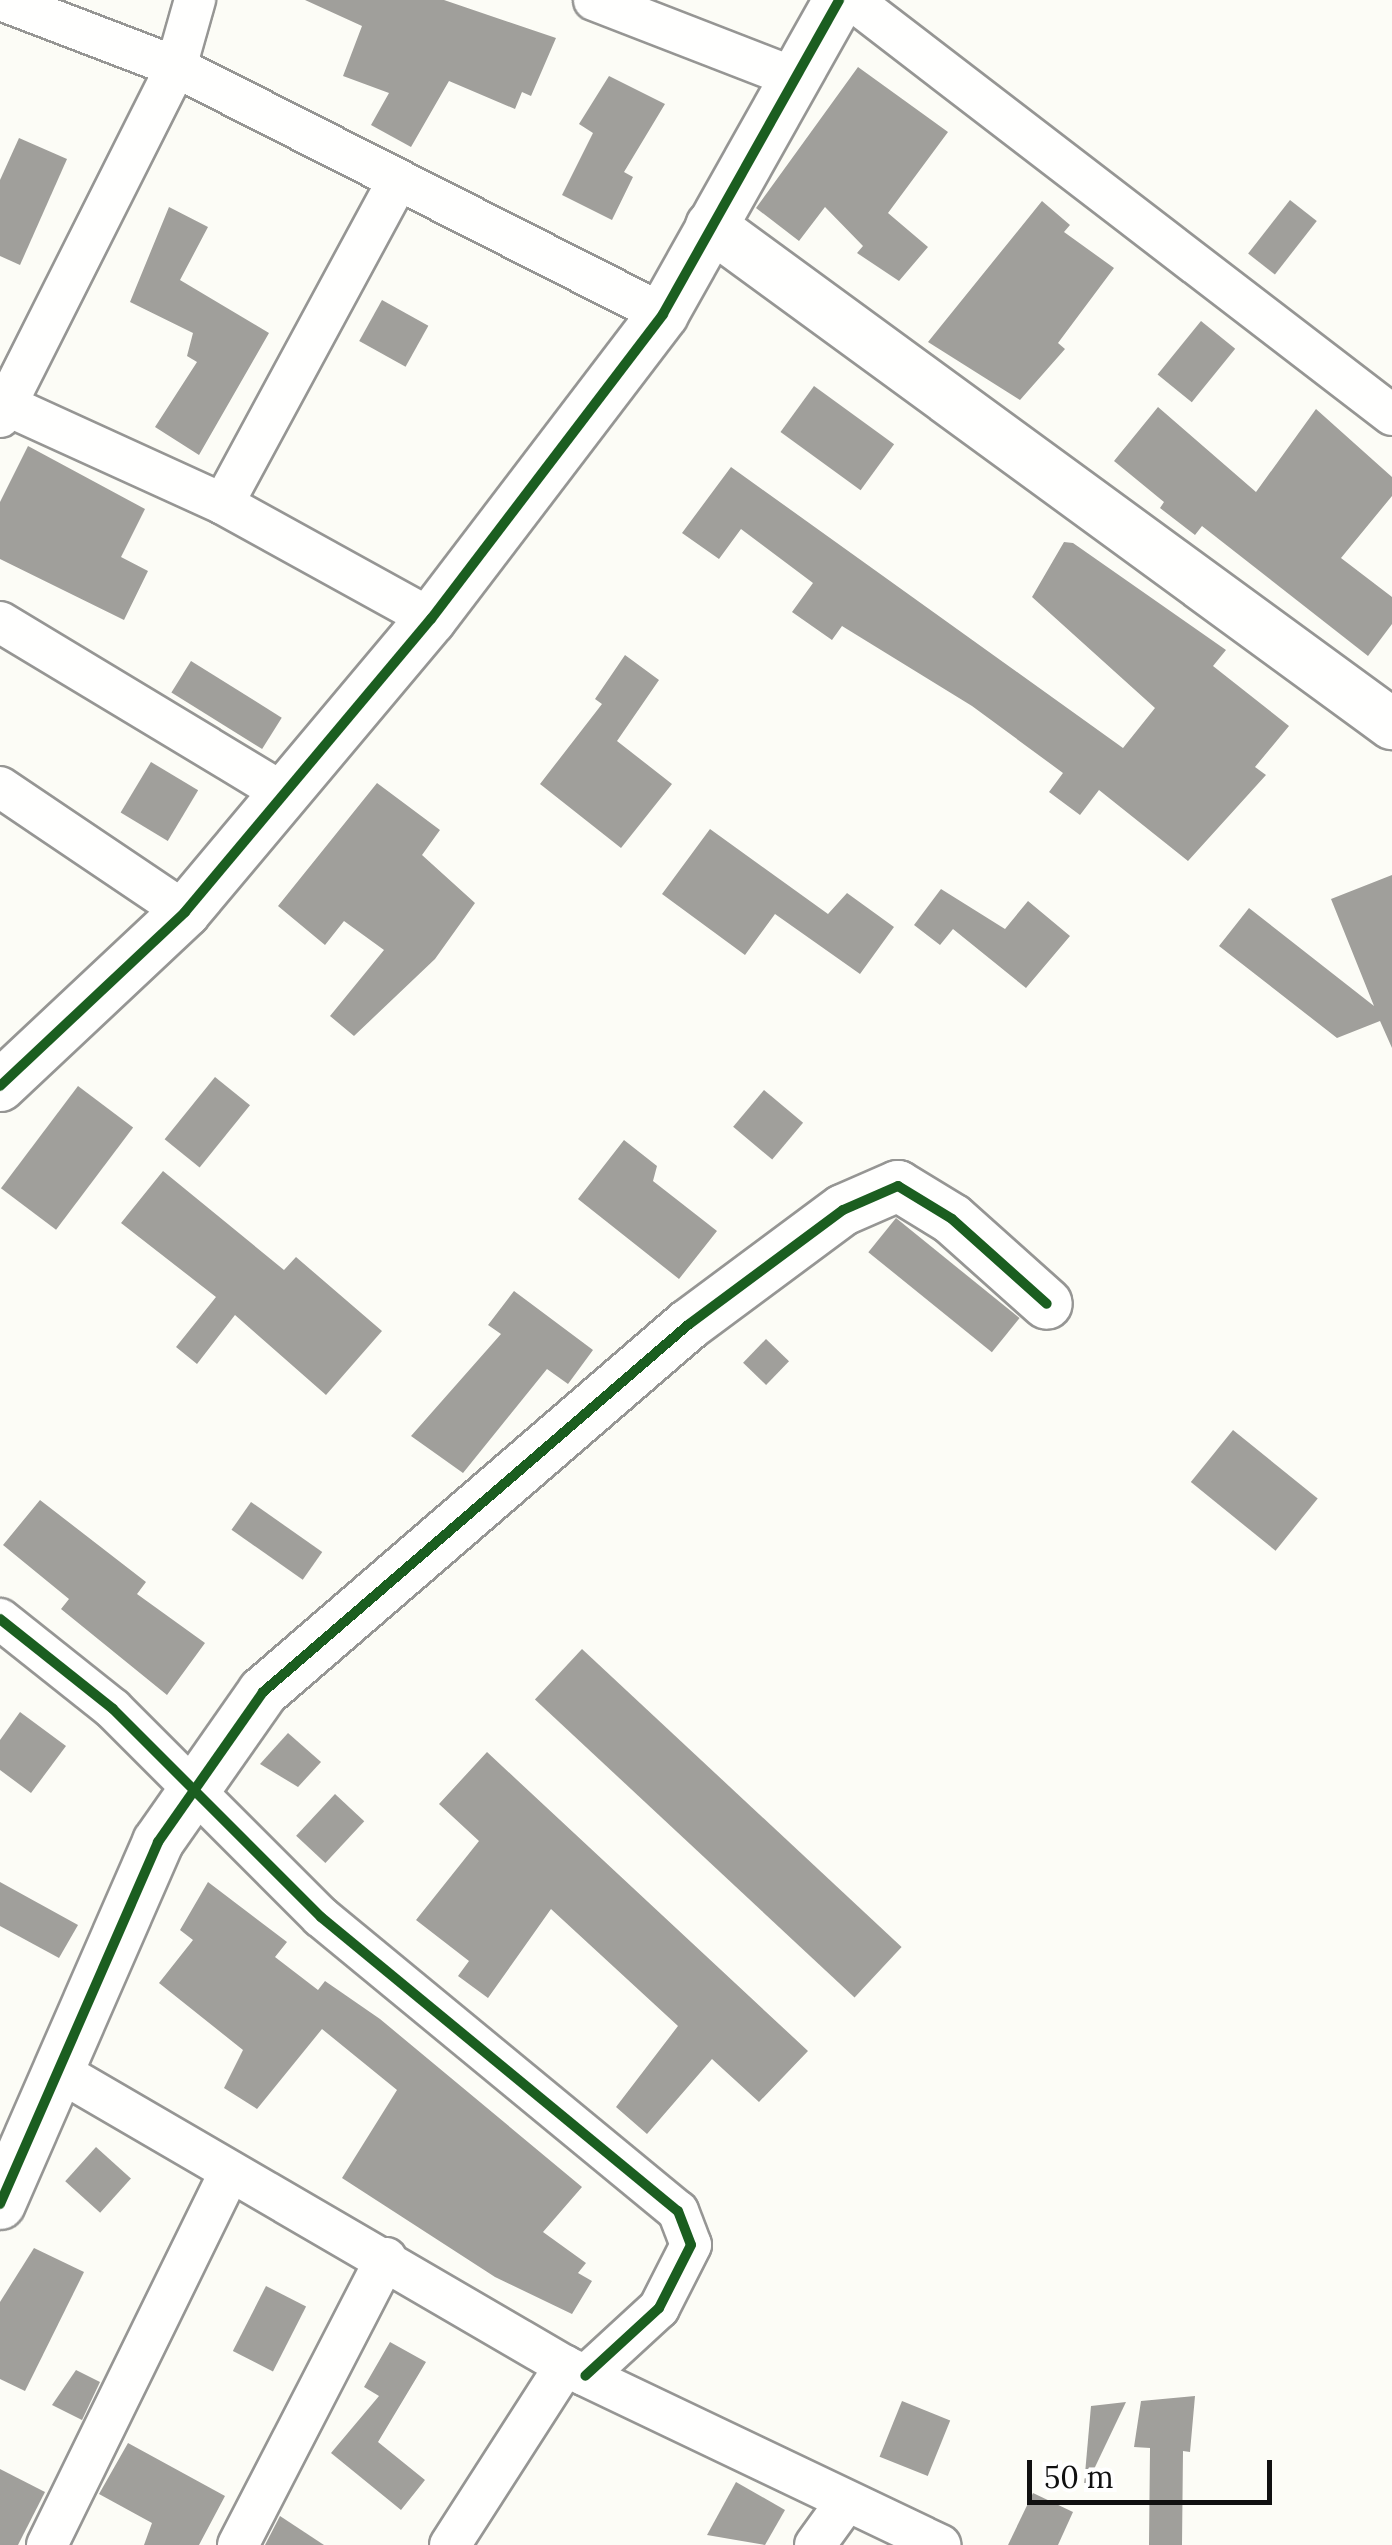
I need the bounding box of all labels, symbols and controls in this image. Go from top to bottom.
scale bar [1032,2440,1277,2502]
text: 50 m [1044,2458,1114,2496]

